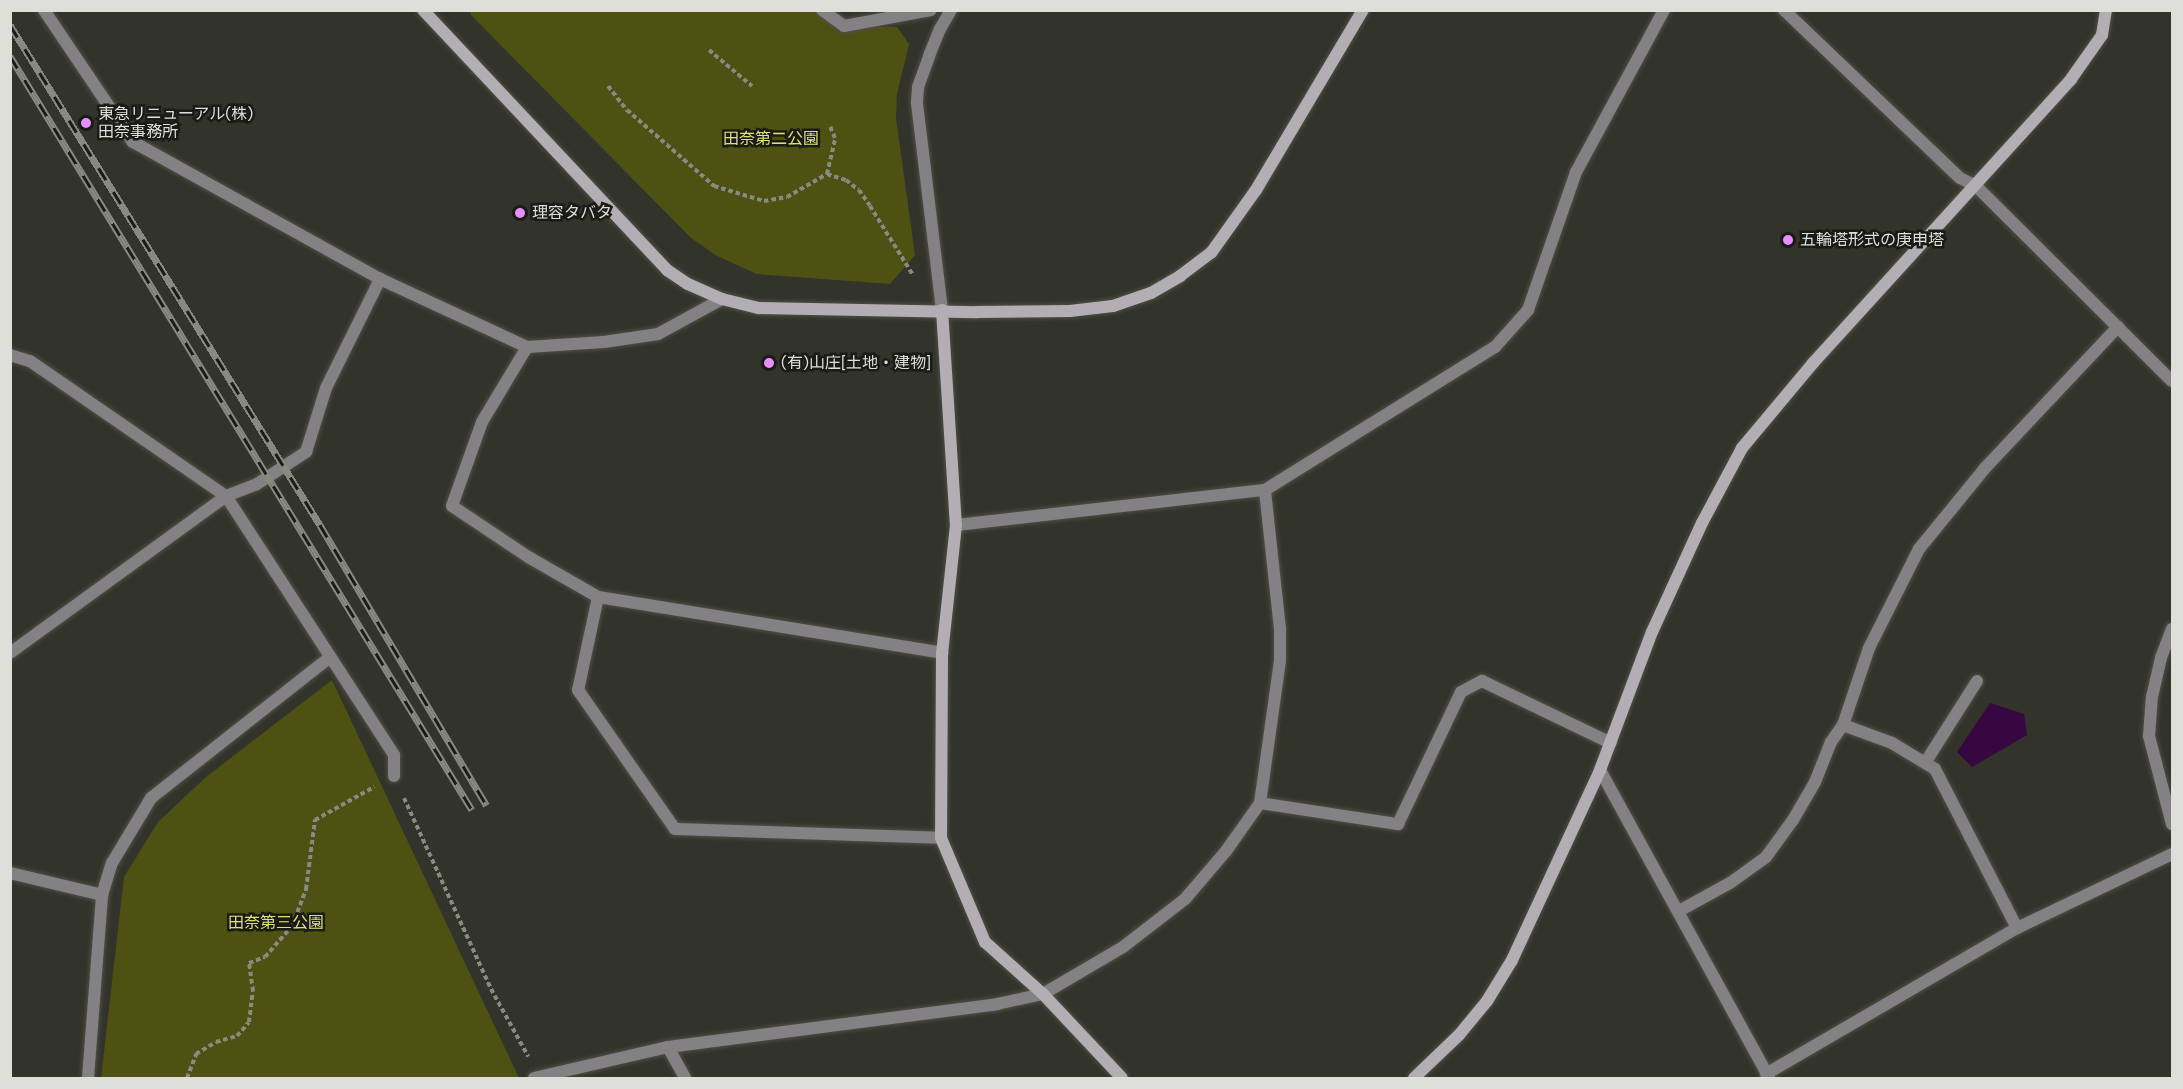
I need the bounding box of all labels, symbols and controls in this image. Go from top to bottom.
place label: 東急リニューアル(株) 田奈事務所 [98,104,254,142]
marker: 東急リニューアル(株) 田奈事務所 [79,116,93,130]
park label: 田奈第二公園 [723,129,819,149]
place label: 理容タバタ [532,203,612,223]
marker: 理容タバタ [513,206,527,220]
place label: 五輪塔形式の庚申塔 [1800,230,1944,250]
marker: 五輪塔形式の庚申塔 [1781,233,1795,247]
place label: (有)山庄[土地・建物] [781,353,931,373]
marker: (有)山庄[土地・建物] [762,356,776,370]
park label: 田奈第三公園 [228,913,324,933]

